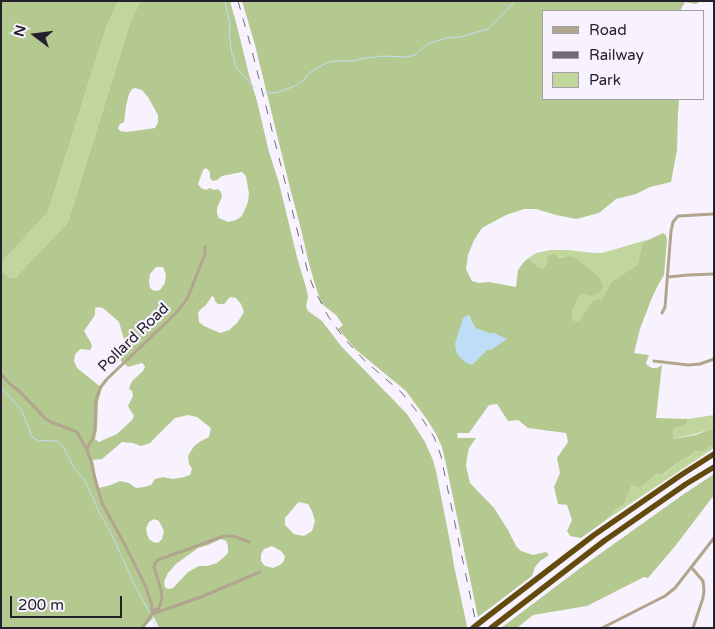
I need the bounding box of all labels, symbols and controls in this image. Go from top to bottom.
north arrow [10,10,60,60]
legend [542,10,705,100]
text: Road [589,21,627,39]
text: N [10,23,30,39]
text: Railway [589,46,644,64]
text: Park [589,71,621,89]
street label: Pollard Road [95,300,173,376]
scale bar [12,586,125,618]
text: 200 m [18,596,64,614]

